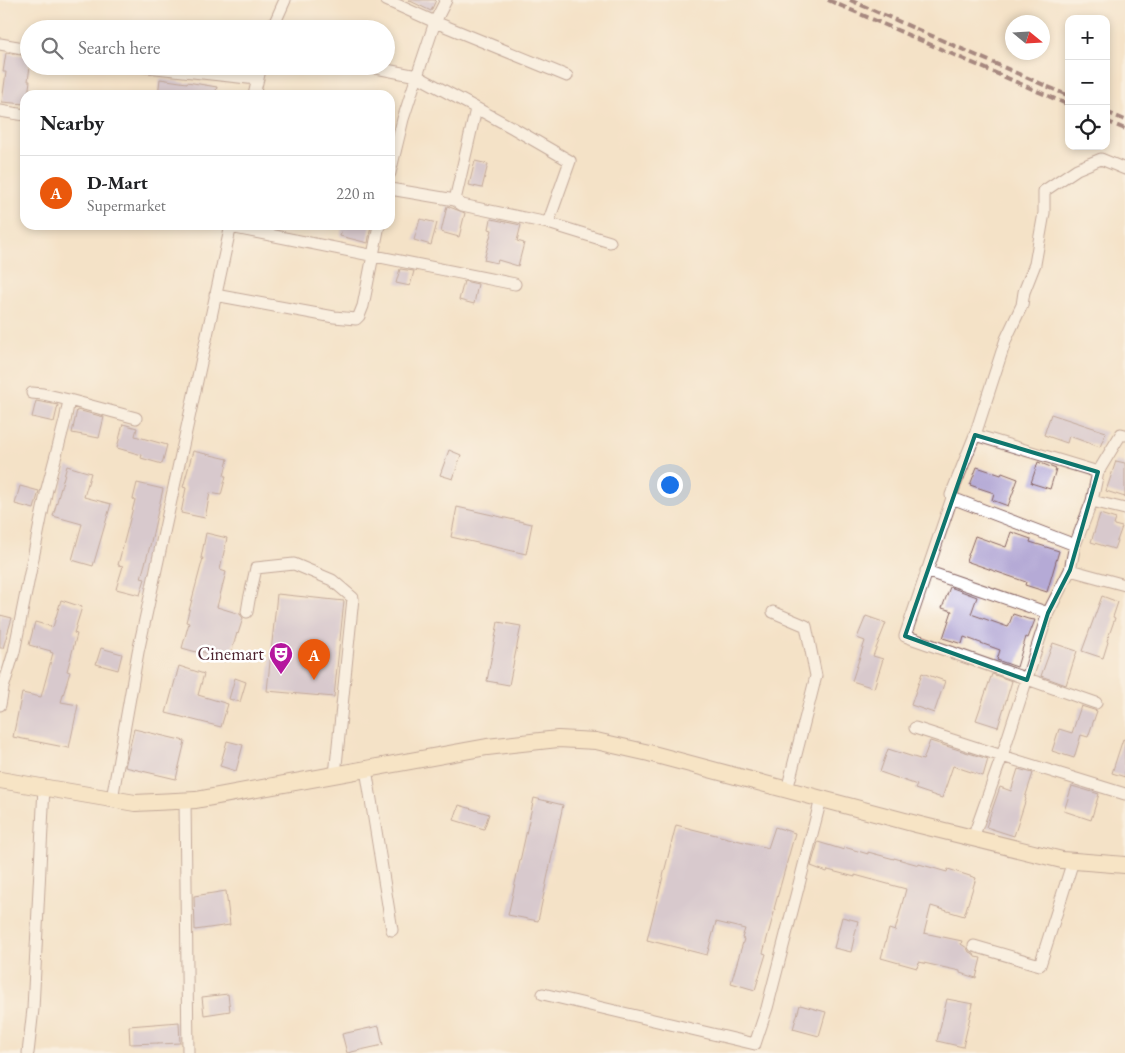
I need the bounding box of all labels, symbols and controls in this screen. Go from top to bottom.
north arrow [1005,15,1050,60]
map controls [1065,15,1110,150]
button: + [1065,15,1110,60]
search box [20,20,395,75]
icon: search [38,34,66,62]
text: Search here [78,35,160,60]
button: − [1065,60,1110,105]
button: locate [1065,105,1110,150]
text: Nearby [40,109,104,136]
text: D-Mart [87,170,148,195]
text: A [50,183,62,204]
text: 220 m [336,183,375,204]
text: Supermarket [87,195,166,216]
your location [657,472,683,498]
pin: A [298,639,330,680]
theatre icon: Cinemart [268,641,294,675]
place label: Cinemart [197,642,264,665]

